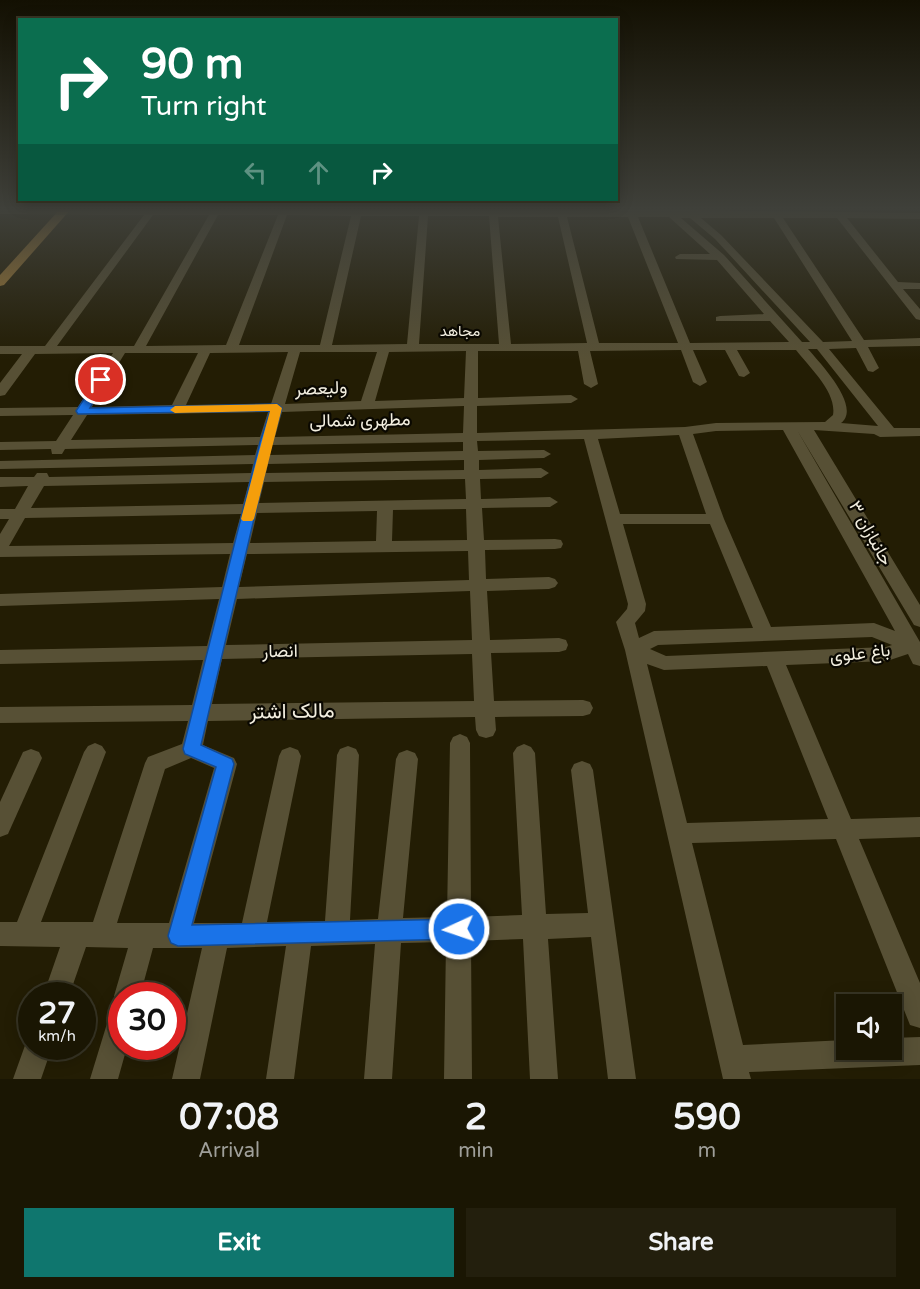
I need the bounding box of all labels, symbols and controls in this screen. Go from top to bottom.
text: 90 m [141,39,243,90]
icon: right [42,42,120,120]
text: Turn right [141,90,267,123]
icon: left [239,156,272,189]
icon: ahead [302,156,335,189]
icon: right [365,156,398,189]
street label: مجاهد [440,322,480,340]
pin [75,354,126,405]
icon: arrive [84,363,117,396]
street label: ولیعصر [293,376,348,400]
street label: مطهری شمالی [309,408,411,432]
street label: جانبازان ۳ [844,497,898,569]
street label: باغ علوی [829,639,892,668]
street label: انصار [261,640,298,662]
street label: مالک اشتر [248,698,335,725]
position arrow [427,897,491,961]
speed limit sign: 30 [108,982,186,1060]
map controls [836,994,902,1060]
button: sound [836,994,902,1060]
text: 27 [38,995,76,1032]
text: km/h [38,1027,76,1045]
text: 07:08 [179,1096,279,1139]
text: 2 [465,1096,487,1139]
text: 590 [673,1096,741,1139]
text: Arrival [198,1139,260,1163]
text: min [458,1139,494,1163]
text: m [698,1139,716,1163]
button: Exit [24,1208,454,1277]
button: Share [466,1208,896,1277]

